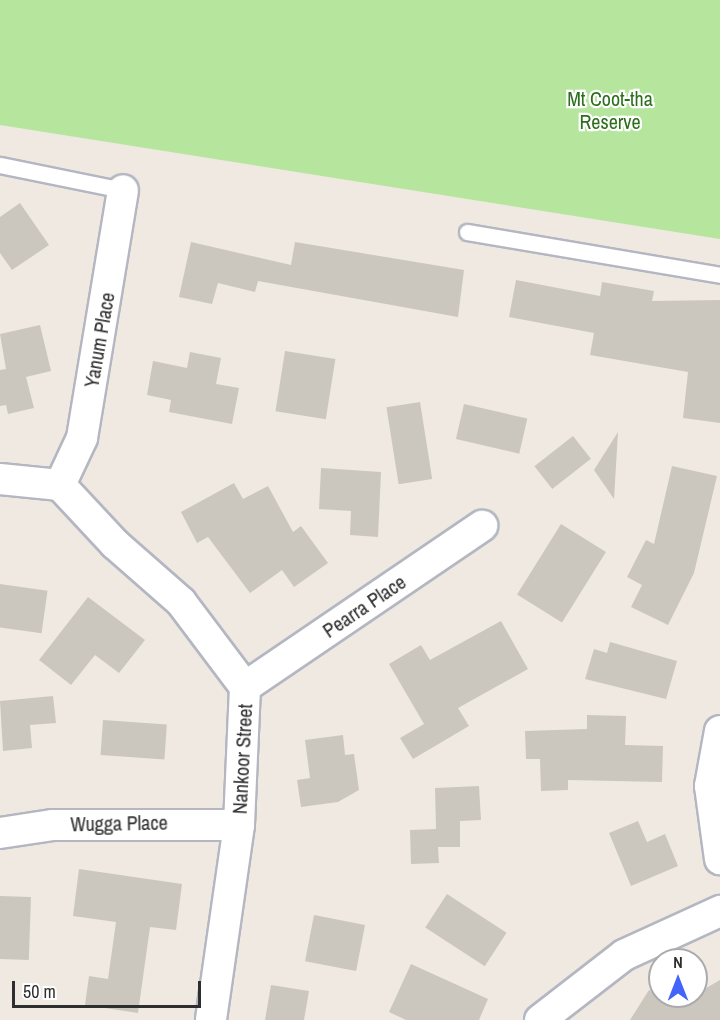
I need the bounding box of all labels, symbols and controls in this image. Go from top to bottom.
park label: Mt Coot-tha Reserve [567,87,653,134]
street label: Yanum Place [79,290,119,390]
street label: Pearra Place [318,570,410,642]
street label: Nankoor Street [227,703,257,815]
street label: Wugga Place [70,810,168,836]
north arrow [648,948,708,1008]
text: N [673,951,683,973]
scale bar [15,969,204,1007]
text: 50 m [23,979,56,1004]

